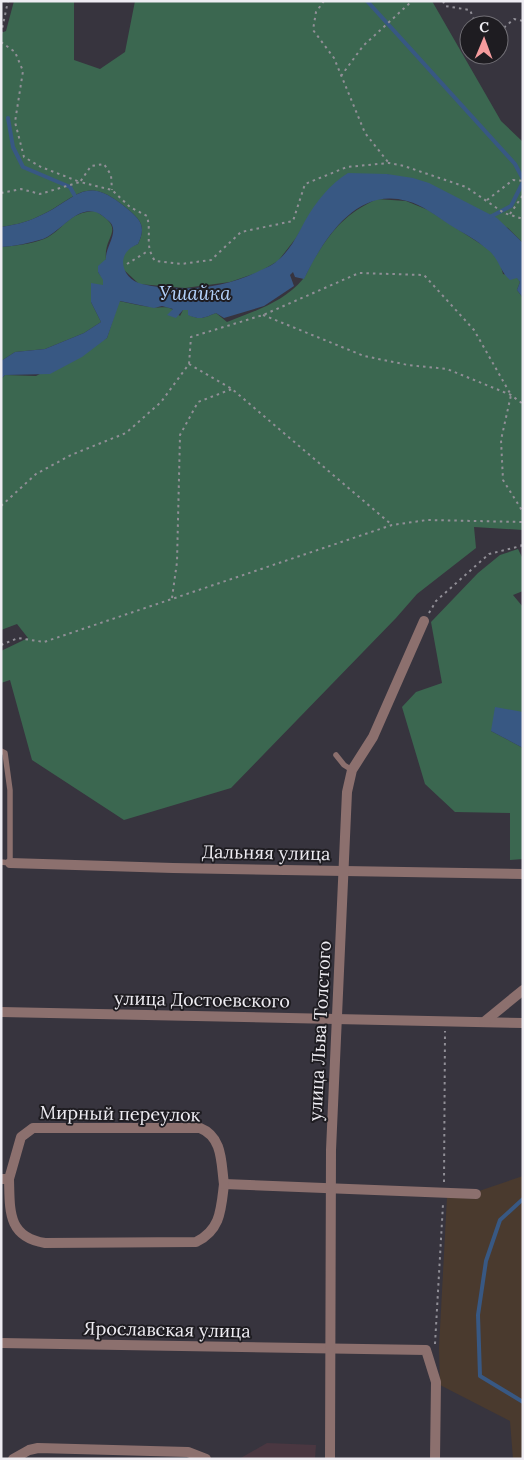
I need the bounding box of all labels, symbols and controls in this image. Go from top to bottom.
north arrow [459,15,509,65]
text: С [479,18,490,36]
water label: Ушайка [159,281,231,305]
street label: Дальняя улица [201,840,331,865]
street label: улица Льва Толстого [303,940,336,1122]
street label: улица Достоевского [114,986,290,1013]
street label: Мирный переулок [39,1101,201,1126]
street label: Ярославская улица [83,1317,251,1342]

